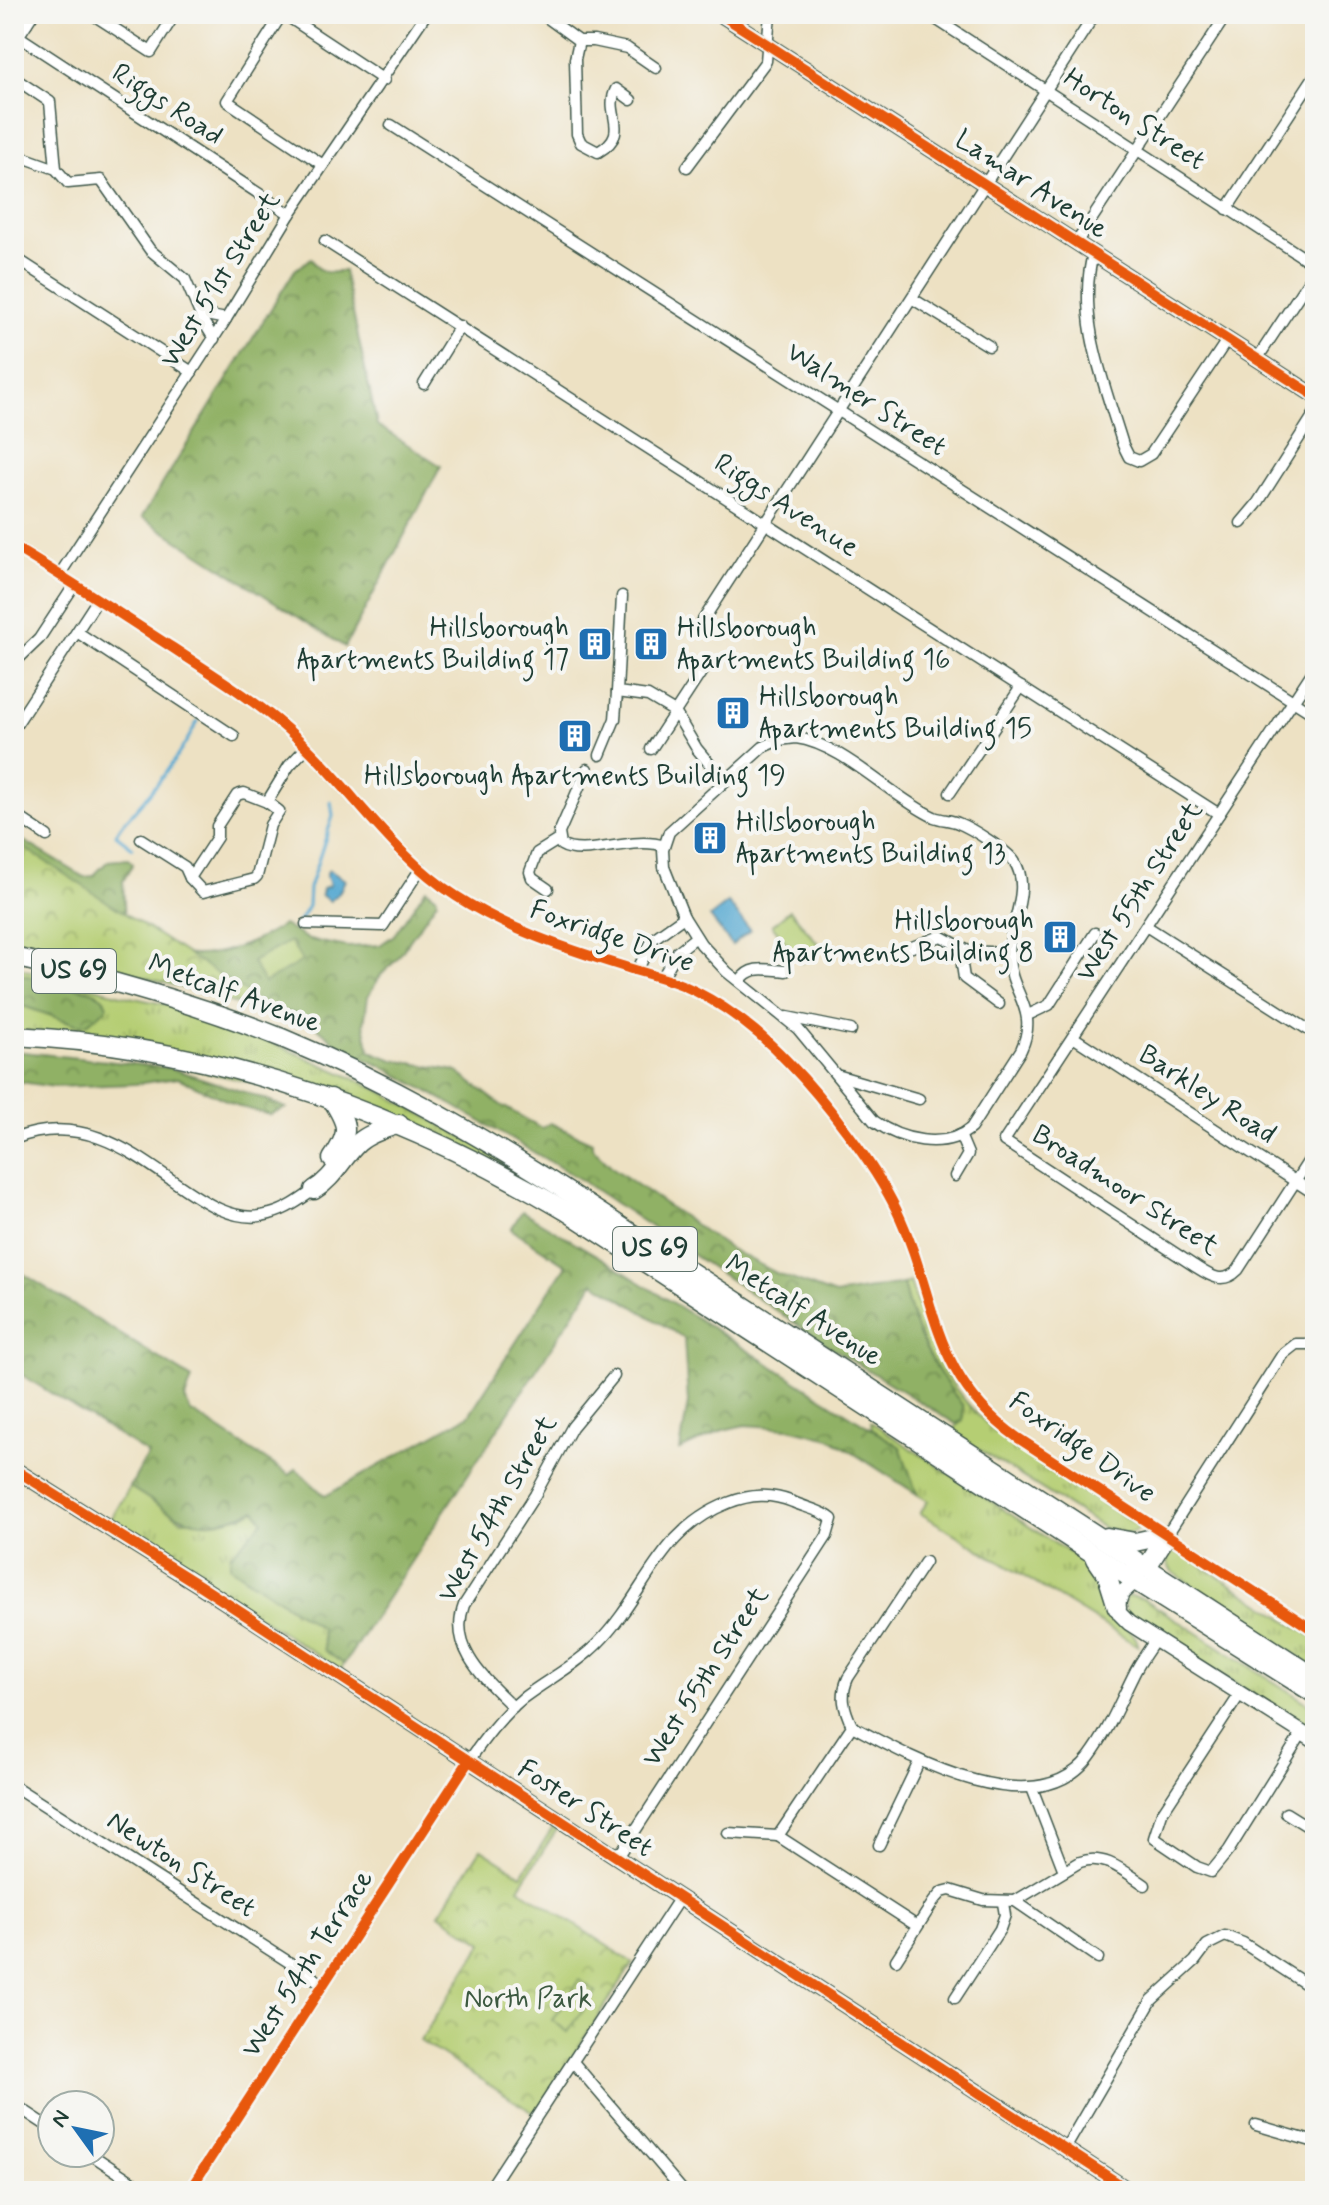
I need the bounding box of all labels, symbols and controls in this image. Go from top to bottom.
street label: Riggs Road [103,55,230,157]
street label: Horton Street [1056,60,1212,180]
street label: Lamar Avenue [947,122,1115,248]
street label: West 51st Street [152,185,290,375]
street label: Walmer Street [779,334,953,466]
street label: Riggs Avenue [705,445,865,569]
place label: Hillsborough Apartments Building 17 [297,610,569,682]
place label: Hillsborough Apartments Building 16 [677,610,951,682]
building icon: Hillsborough Apartments Building 17 [576,625,614,663]
building icon: Hillsborough Apartments Building 16 [632,625,670,663]
place label: Hillsborough Apartments Building 15 [759,679,1032,751]
building icon: Hillsborough Apartments Building 15 [714,694,752,732]
building icon: Hillsborough Apartments Building 19 [556,717,594,755]
place label: Hillsborough Apartments Building 19 [364,758,786,798]
street label: West 55th Street [1068,794,1212,989]
place label: Hillsborough Apartments Building 13 [736,804,1006,876]
building icon: Hillsborough Apartments Building 13 [691,819,729,857]
street label: Foxridge Drive [524,892,699,985]
place label: Hillsborough Apartments Building 8 [773,903,1034,975]
building icon: Hillsborough Apartments Building 8 [1041,918,1079,956]
street label: Metcalf Avenue [143,946,325,1042]
road number: US 69 [32,949,116,993]
street label: Barkley Road [1131,1037,1283,1153]
street label: Broadmoor Street [1024,1117,1226,1266]
road number: US 69 [613,1227,697,1271]
street label: Metcalf Avenue [717,1246,889,1376]
street label: Foxridge Drive [1000,1384,1163,1515]
street label: West 54th Street [429,1408,567,1609]
street label: West 55th Street [634,1579,778,1774]
street label: Foster Street [510,1751,660,1867]
street label: Newton Street [99,1803,263,1927]
street label: West 54th Terrace [233,1863,383,2065]
park label: North Park [464,1981,592,2018]
north arrow [36,2089,116,2169]
text: N [45,2105,77,2133]

